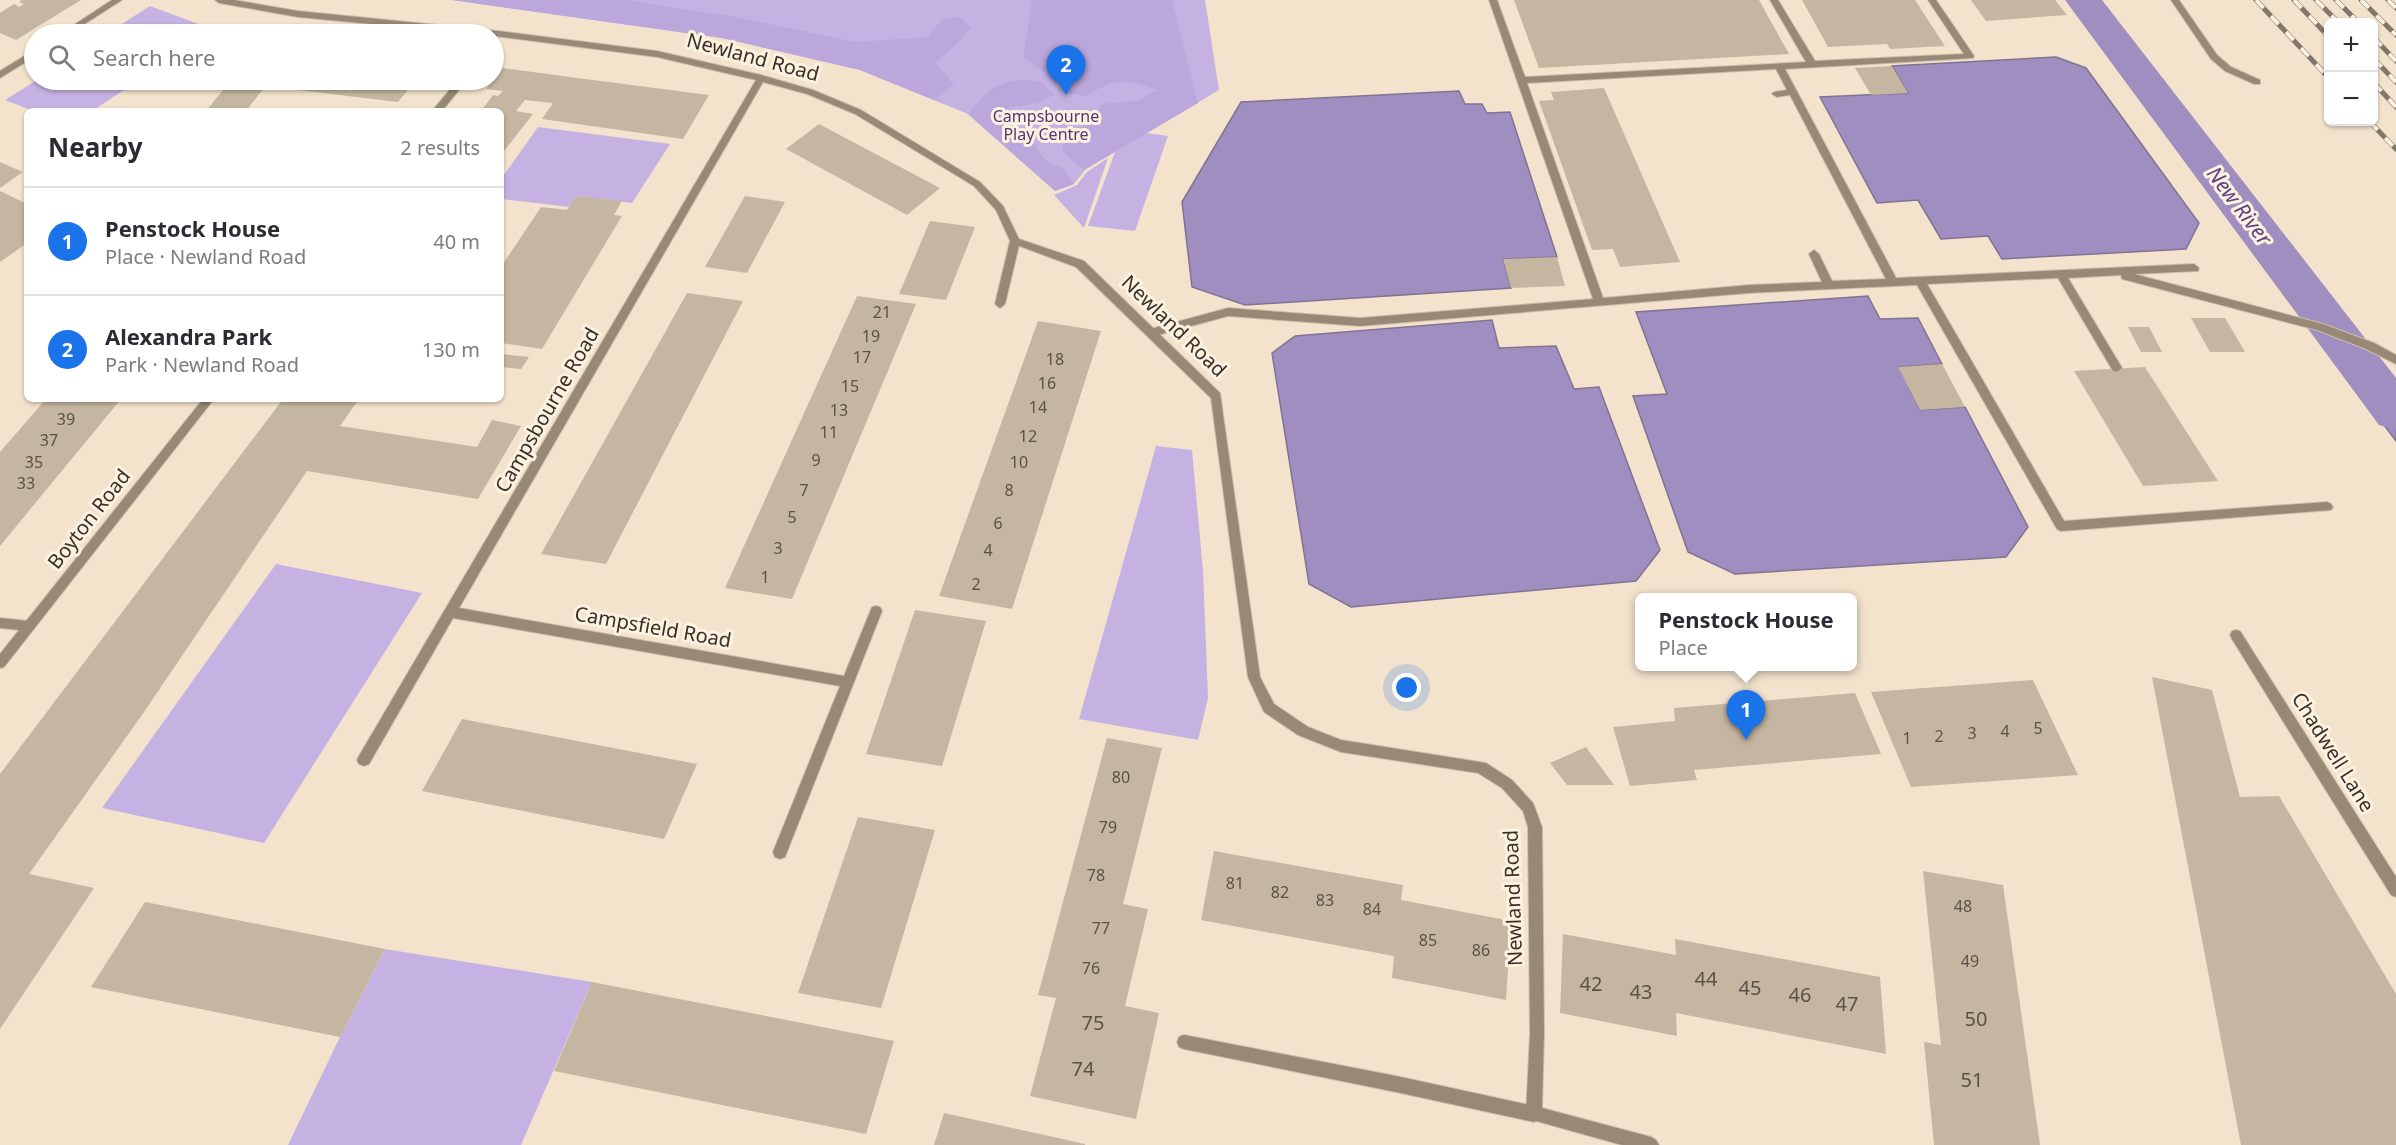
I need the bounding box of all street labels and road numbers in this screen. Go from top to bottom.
street label: Newland Road [684,26,822,87]
street label: Newland Road [1116,269,1233,383]
street label: Campsbourne Road [488,322,605,497]
street label: Boyton Road [41,463,136,574]
street label: Campsfield Road [573,599,733,654]
street label: Chadwell Lane [2286,687,2381,817]
street label: Newland Road [1497,830,1528,967]

